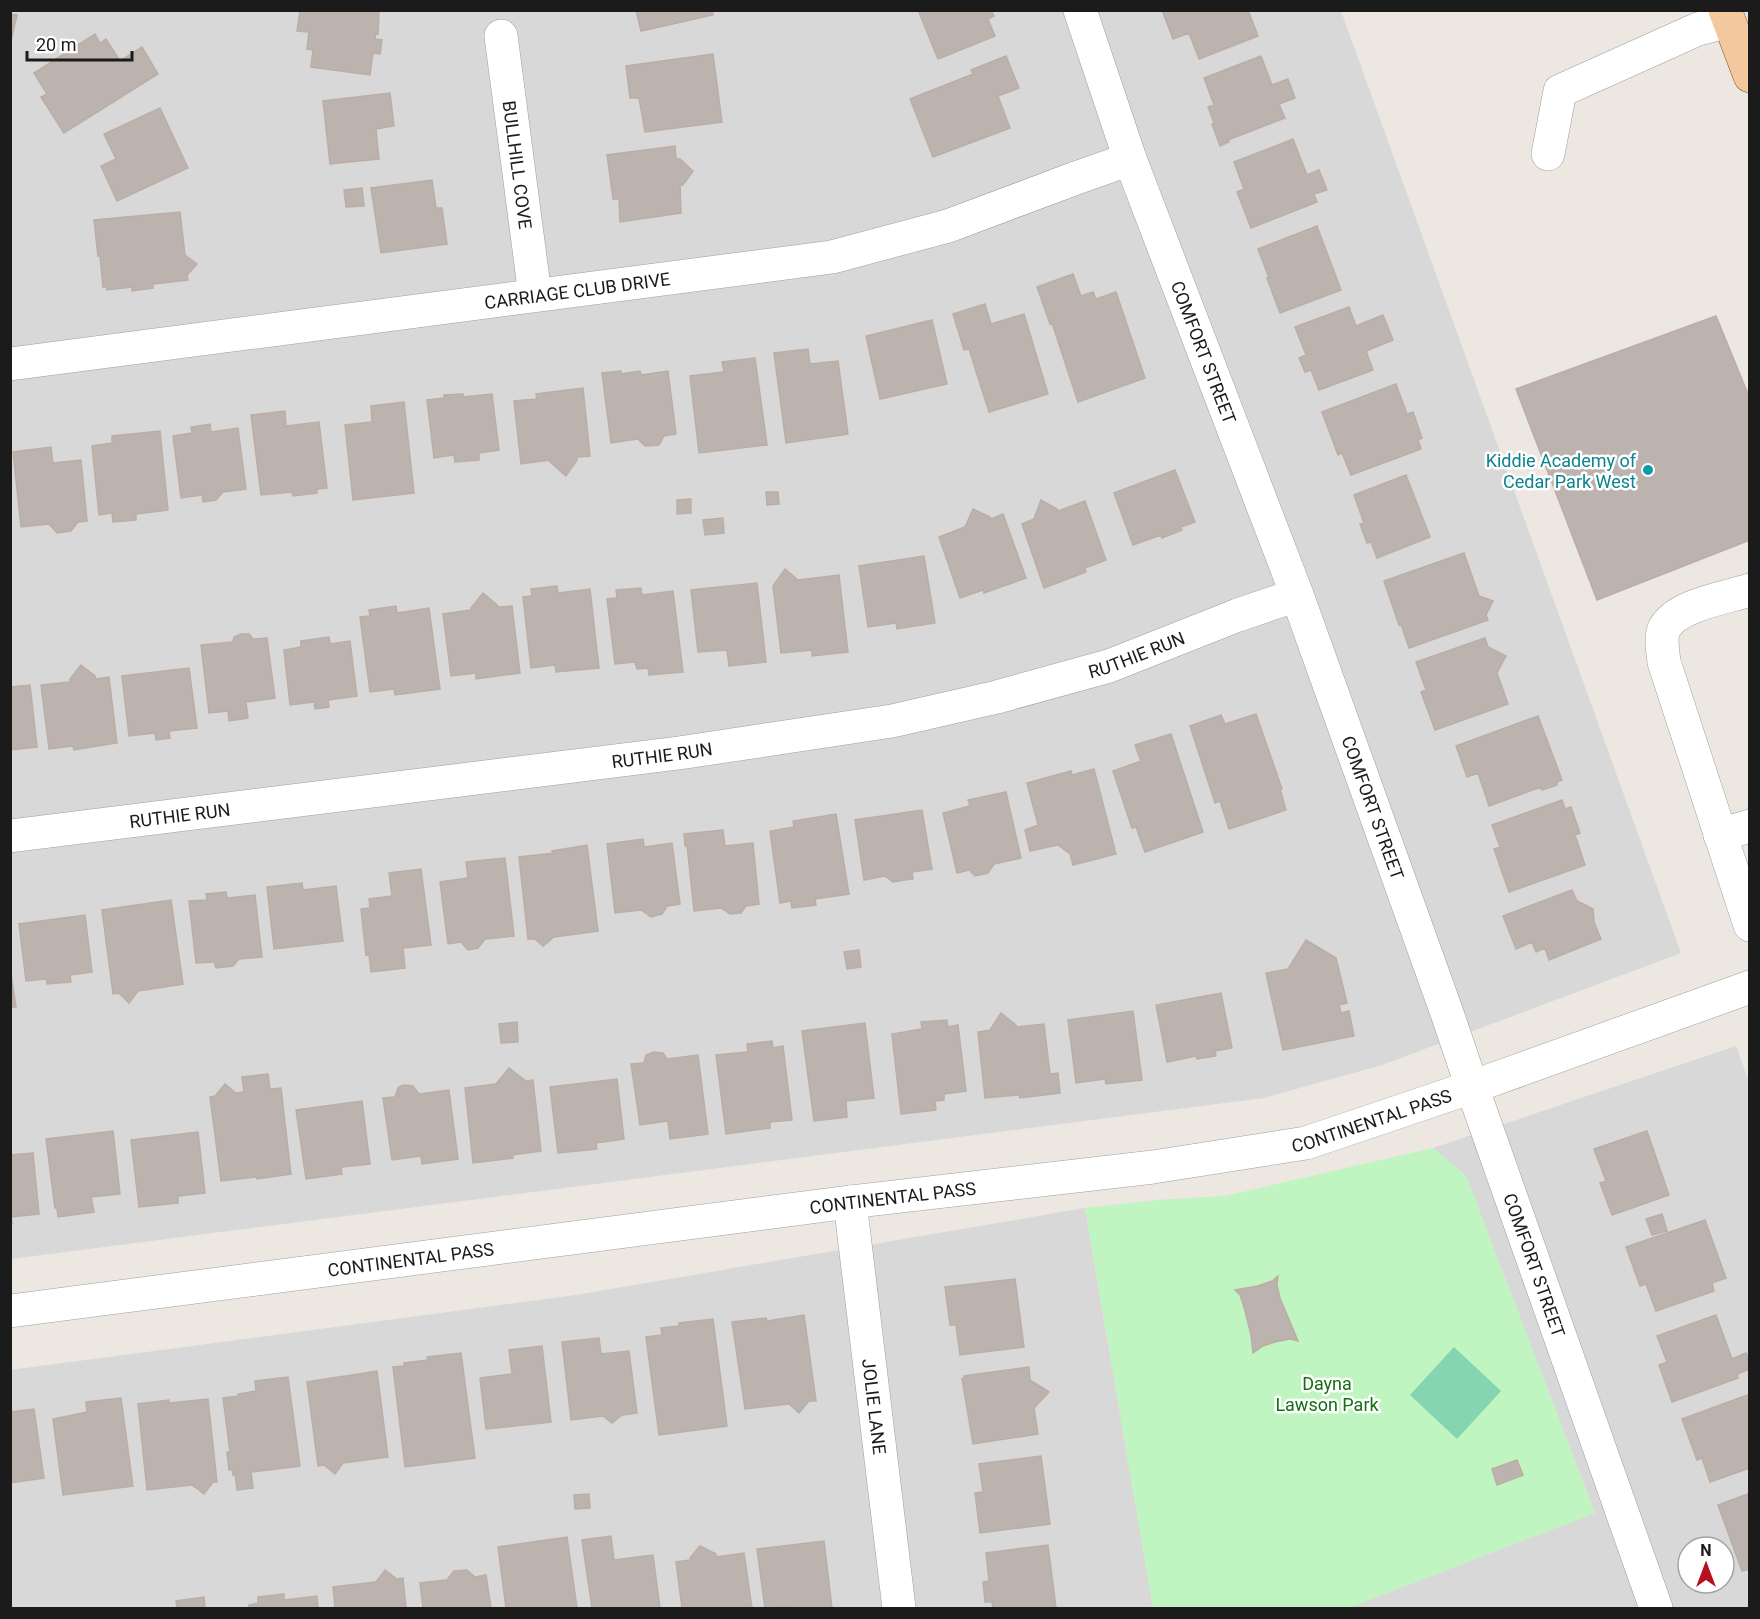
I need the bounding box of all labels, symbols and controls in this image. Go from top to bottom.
scale bar [27,24,132,62]
text: 20 m [36,34,76,55]
street label: BULLHILL COVE [499,99,537,230]
street label: CARRIAGE CLUB DRIVE [483,268,671,313]
street label: COMFORT STREET [1167,278,1241,427]
place label: Kiddie Academy of Cedar Park West [1486,450,1637,492]
marker: Kiddie Academy of Cedar Park West [1641,463,1655,477]
street label: RUTHIE RUN [1086,627,1188,682]
street label: COMFORT STREET [1338,733,1409,883]
street label: RUTHIE RUN [610,738,714,772]
street label: RUTHIE RUN [128,798,231,832]
street label: CONTINENTAL PASS [1290,1084,1454,1156]
street label: CONTINENTAL PASS [808,1177,977,1218]
street label: COMFORT STREET [1500,1190,1570,1340]
street label: CONTINENTAL PASS [326,1238,495,1280]
street label: JOLIE LANE [858,1357,891,1456]
park label: Dayna Lawson Park [1275,1373,1379,1415]
north arrow [1676,1535,1736,1595]
text: N [1700,1541,1712,1560]

